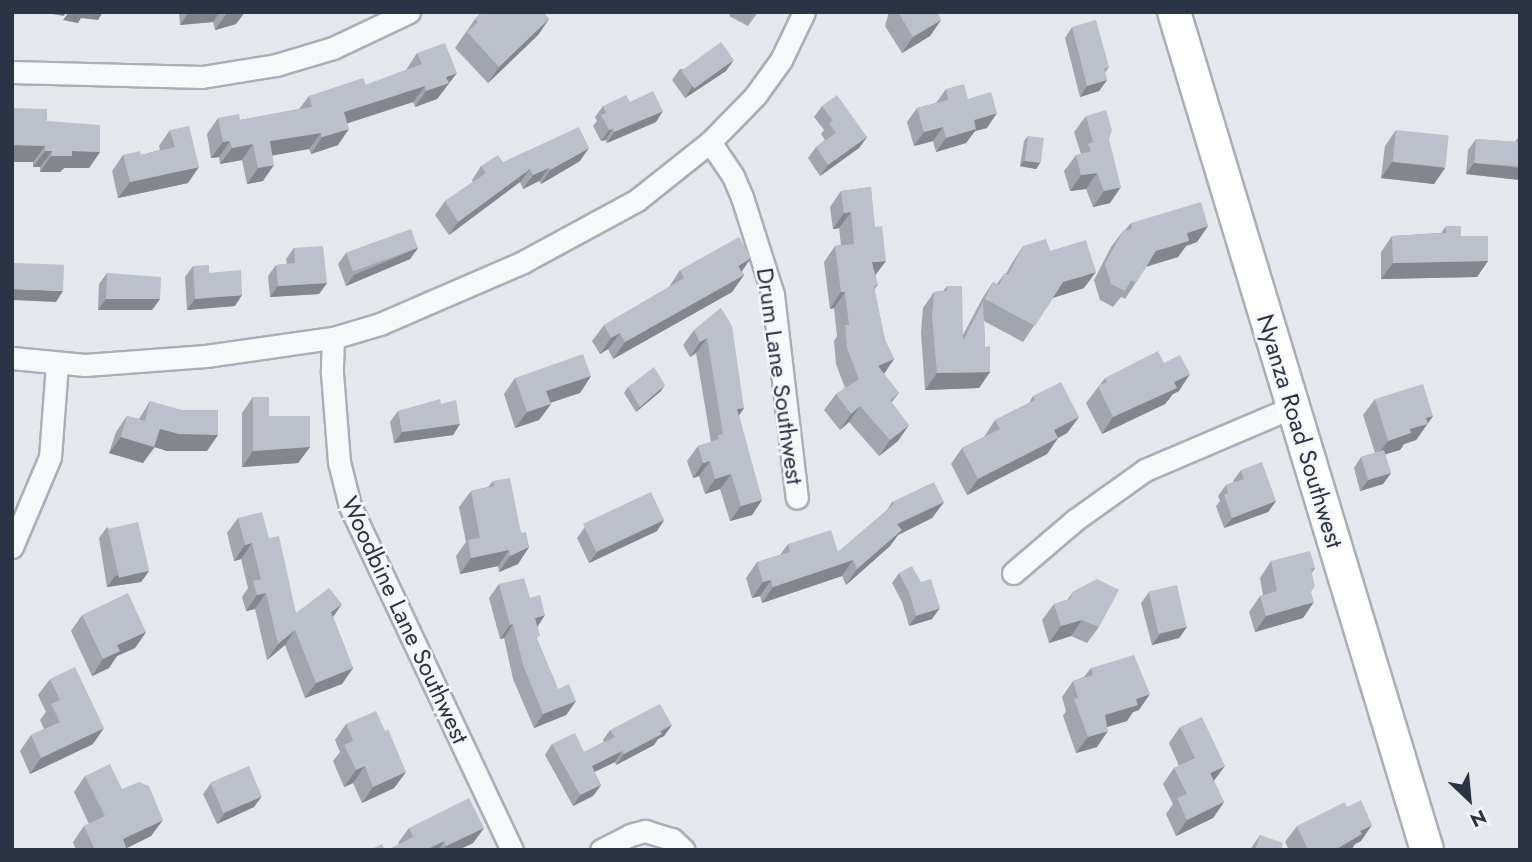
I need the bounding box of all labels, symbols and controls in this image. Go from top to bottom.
street label: Drum Lane Southwest [751,266,809,486]
street label: Nyanza Road Southwest [1251,311,1349,551]
street label: Woodbine Lane Southwest [335,492,475,748]
north arrow [1434,764,1504,834]
text: N [1466,803,1491,834]

